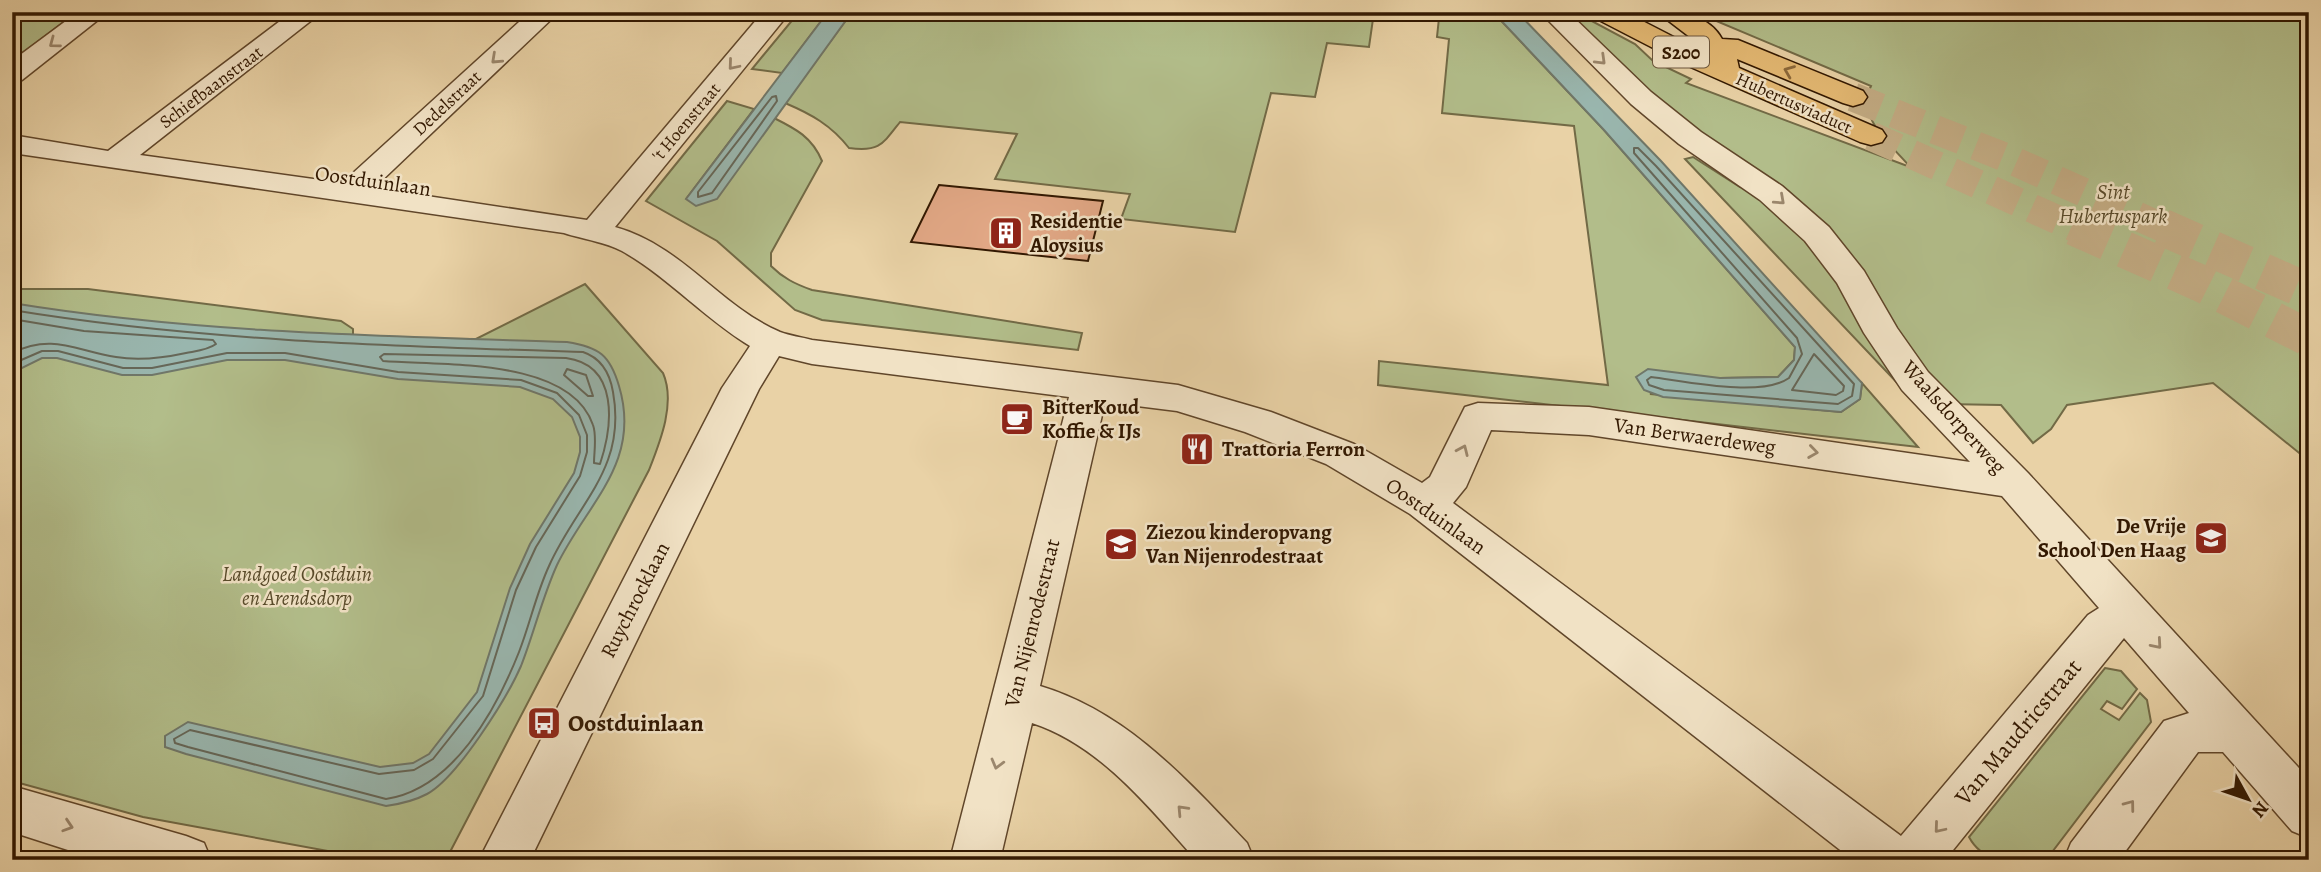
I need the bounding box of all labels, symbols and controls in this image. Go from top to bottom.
one-way arrow [49,35,61,48]
road number: S200 [1653,36,1709,68]
street label: Schiefbaanstraat [154,40,268,134]
one-way arrow [491,50,504,63]
one-way arrow [1593,52,1606,65]
one-way arrow [729,57,742,69]
street label: Dedelstraat [408,65,486,141]
one-way arrow [1784,66,1796,80]
street label: Hubertusviaduct [1732,67,1856,139]
street label: 't Hoenstraat [646,78,726,166]
street label: Oostduinlaan [313,159,433,203]
park label: Sint Hubertuspark [2059,178,2167,230]
one-way arrow [1771,192,1784,205]
place label: Residentie Aloysius [1029,207,1123,259]
building icon: Residentie Aloysius [987,214,1025,252]
street label: Waalsdorperweg [1895,353,2013,480]
place label: BitterKoud Koffie & IJs [1042,393,1141,445]
cafe icon: BitterKoud Koffie & IJs [998,400,1036,438]
street label: Van Berwaerdeweg [1611,411,1778,461]
restaurant icon: Trattoria Ferron [1178,430,1216,468]
place label: Trattoria Ferron [1222,435,1365,463]
one-way arrow [1455,445,1469,457]
one-way arrow [1807,445,1819,460]
street label: Oostduinlaan [1380,471,1492,561]
place label: De Vrije School Den Haag [2038,512,2186,564]
place label: Ziezou kinderopvang Van Nijenrodestraat [1145,518,1332,570]
school or university icon: De Vrije School Den Haag [2192,519,2230,557]
school or university icon: Ziezou kinderopvang Van Nijenrodestraat [1102,525,1140,563]
street label: Van Nijenrodestraat [997,536,1066,711]
street label: Ruychrocklaan [594,537,676,663]
park label: Landgoed Oostduin en Arendsdorp [222,560,372,612]
one-way arrow [2149,636,2161,649]
street label: Van Maudricstraat [1947,652,2089,813]
bus stop icon: Oostduinlaan [525,704,563,742]
place label: Oostduinlaan [568,707,704,739]
one-way arrow [991,758,1005,770]
north arrow [2212,764,2282,834]
text: N [2246,796,2275,823]
one-way arrow [2122,800,2134,813]
one-way arrow [1178,805,1191,818]
one-way arrow [61,818,73,832]
one-way arrow [1934,821,1947,833]

